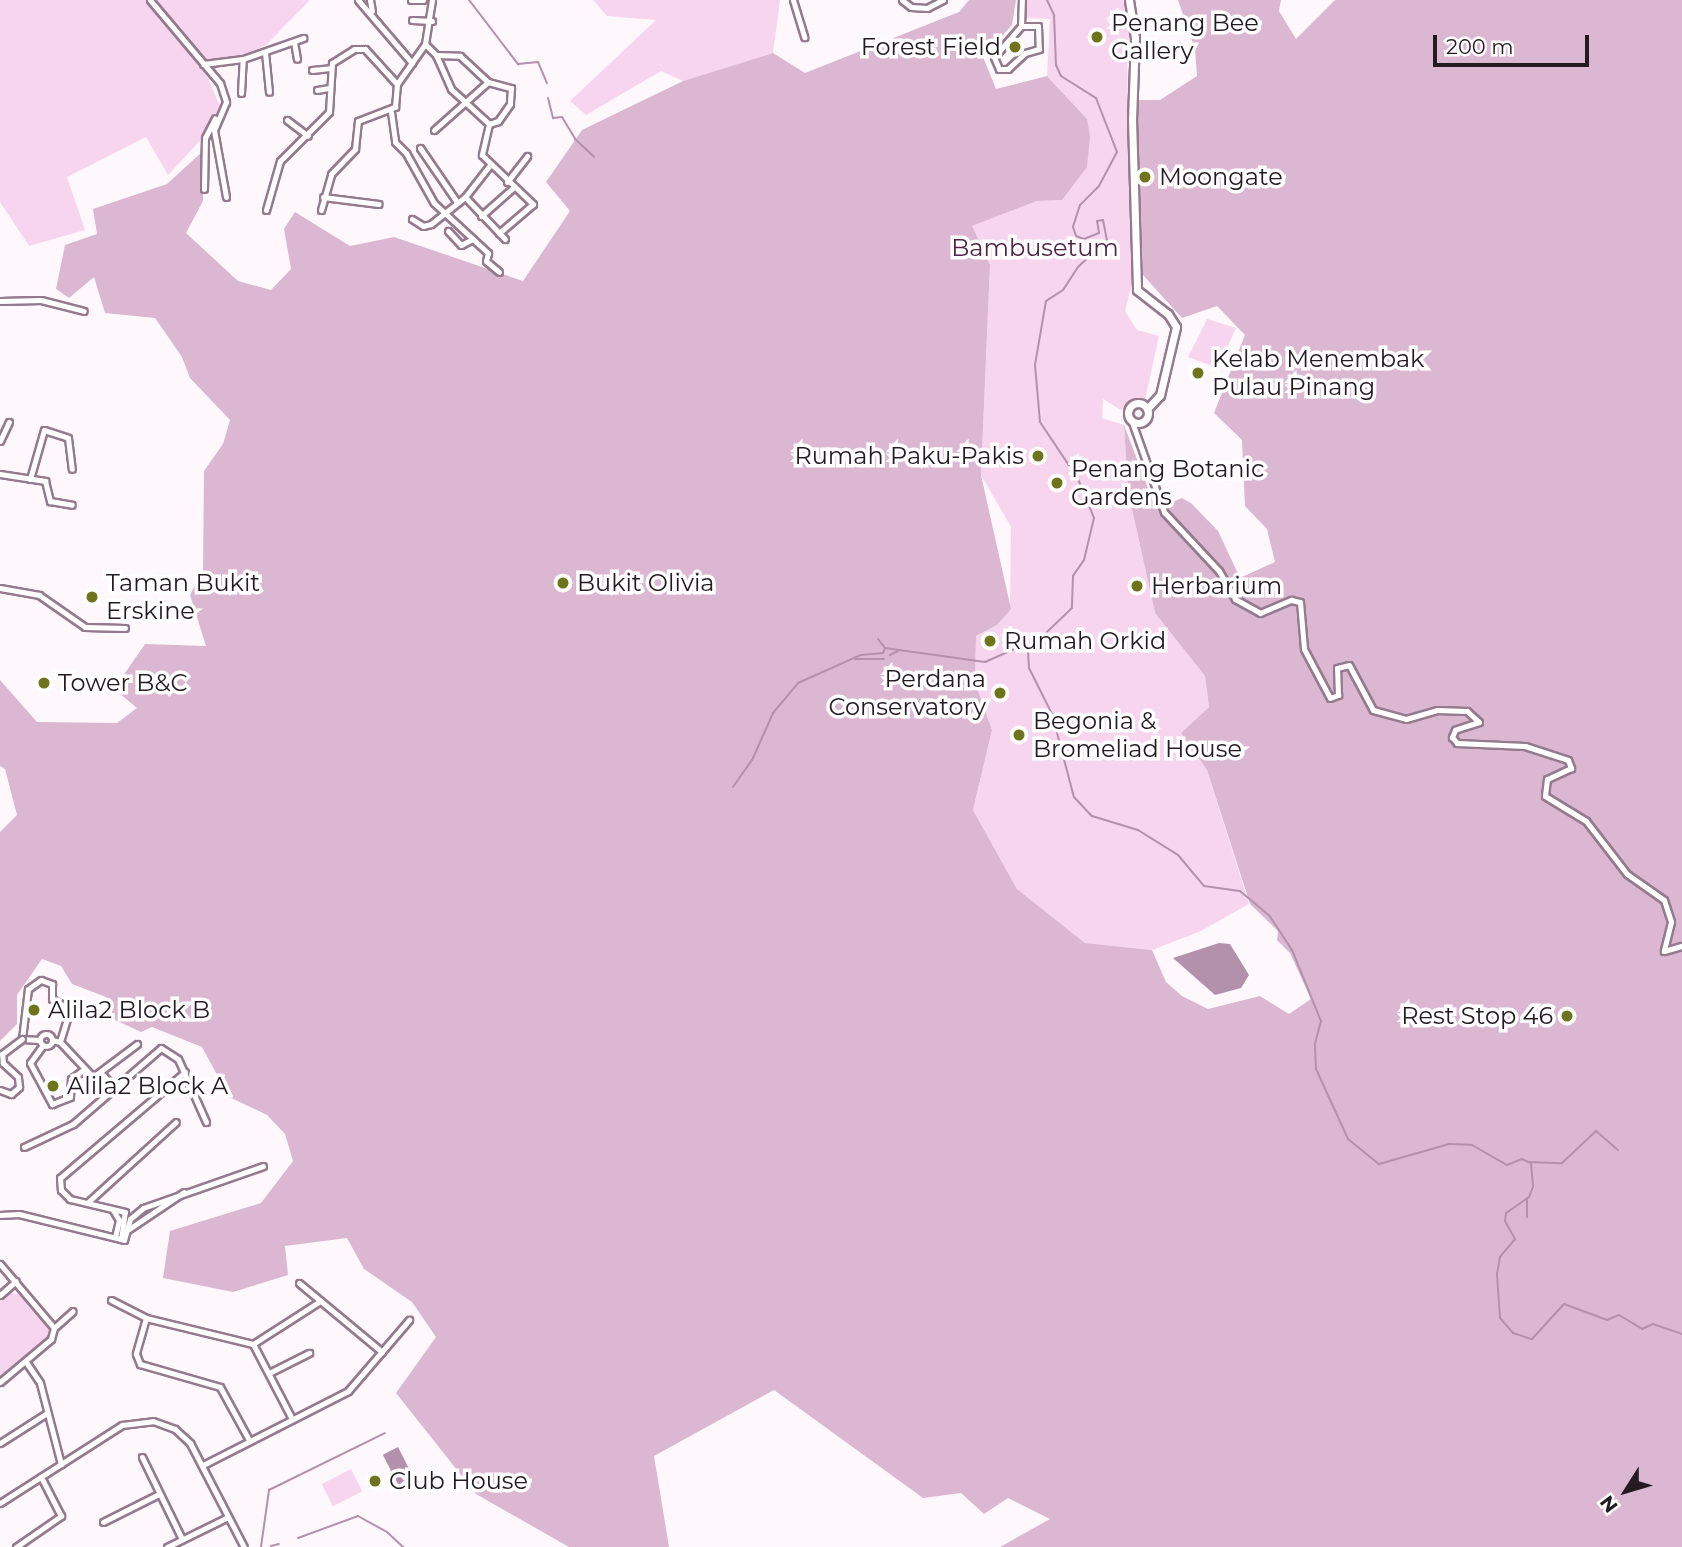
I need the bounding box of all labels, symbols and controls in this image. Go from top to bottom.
place label: Penang Bee Gallery [1111,9,1259,65]
scale bar [1437,21,1593,65]
marker: Penang Bee Gallery [1089,29,1105,45]
place label: Forest Field [861,33,1001,61]
text: 200 m [1446,34,1513,59]
marker: Forest Field [1007,39,1023,55]
place label: Moongate [1159,163,1283,191]
marker: Moongate [1137,169,1153,185]
park label: Bambusetum [951,234,1119,262]
place label: Kelab Menembak Pulau Pinang [1212,345,1424,401]
marker: Kelab Menembak Pulau Pinang [1190,365,1206,381]
place label: Rumah Paku-Pakis [794,442,1024,470]
marker: Rumah Paku-Pakis [1030,448,1046,464]
place label: Penang Botanic Gardens [1071,455,1265,511]
marker: Penang Botanic Gardens [1049,475,1065,491]
place label: Taman Bukit Erskine [106,569,260,625]
place label: Bukit Olivia [577,569,715,597]
place label: Herbarium [1151,572,1282,600]
marker: Bukit Olivia [555,575,571,591]
marker: Herbarium [1129,578,1145,594]
marker: Taman Bukit Erskine [84,589,100,605]
place label: Rumah Orkid [1004,627,1166,655]
marker: Rumah Orkid [982,633,998,649]
place label: Perdana Conservatory [829,665,986,721]
place label: Tower B&C [58,669,187,697]
marker: Tower B&C [36,675,52,691]
marker: Perdana Conservatory [992,685,1008,701]
place label: Begonia & Bromeliad House [1033,707,1242,763]
marker: Begonia & Bromeliad House [1011,727,1027,743]
place label: Alila2 Block B [48,996,210,1024]
marker: Alila2 Block B [26,1002,42,1018]
place label: Rest Stop 46 [1401,1002,1553,1030]
marker: Rest Stop 46 [1559,1008,1575,1024]
place label: Alila2 Block A [67,1072,228,1100]
marker: Alila2 Block A [45,1078,61,1094]
north arrow [1591,1456,1661,1526]
place label: Club House [389,1467,528,1495]
marker: Club House [367,1473,383,1489]
text: N [1595,1491,1623,1517]

